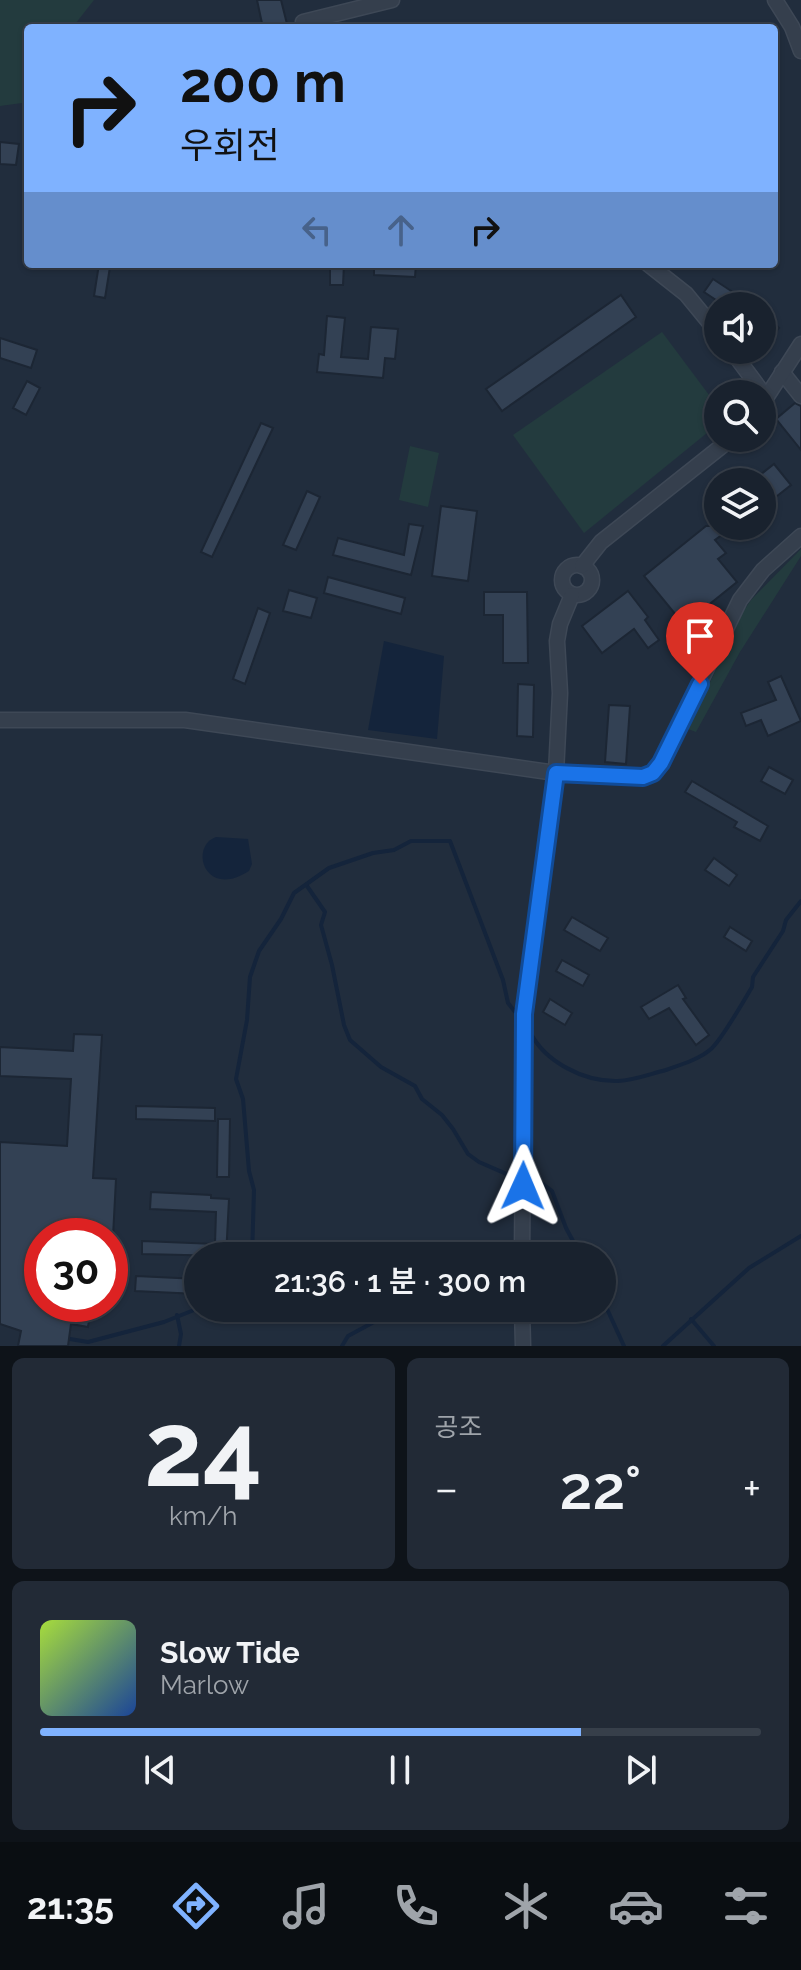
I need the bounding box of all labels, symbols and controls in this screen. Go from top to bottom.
text: 200 m [180,49,346,115]
icon: right [48,56,152,160]
text: 우회전 [180,124,279,166]
icon: left [295,208,339,252]
icon: ahead [379,208,423,252]
icon: right [463,208,507,252]
map controls [704,292,776,540]
button: sound [704,292,776,364]
button: search [704,380,776,452]
button: layers [704,468,776,540]
pin [666,602,734,684]
icon: arrive [678,614,722,658]
position arrow [481,1144,565,1228]
speed limit sign: 30 [24,1218,128,1322]
text: 21:36 · 1 분 · 300 m [274,1264,526,1299]
text: 24 [144,1388,262,1510]
text: 공조 [435,1412,482,1442]
text: 22° [559,1453,642,1523]
text: − [435,1463,458,1514]
text: + [743,1463,761,1514]
text: km/h [169,1501,238,1531]
text: Slow Tide [160,1635,300,1670]
text: Marlow [160,1670,249,1700]
icon: previous [138,1748,182,1792]
icon: pause [378,1748,422,1792]
icon: next [619,1748,663,1792]
icon: directions [168,1878,224,1934]
icon: music [278,1878,334,1934]
icon: phone [388,1878,444,1934]
icon: climate [498,1878,554,1934]
icon: car [608,1878,664,1934]
icon: filters [718,1878,774,1934]
text: 21:35 [27,1885,114,1927]

